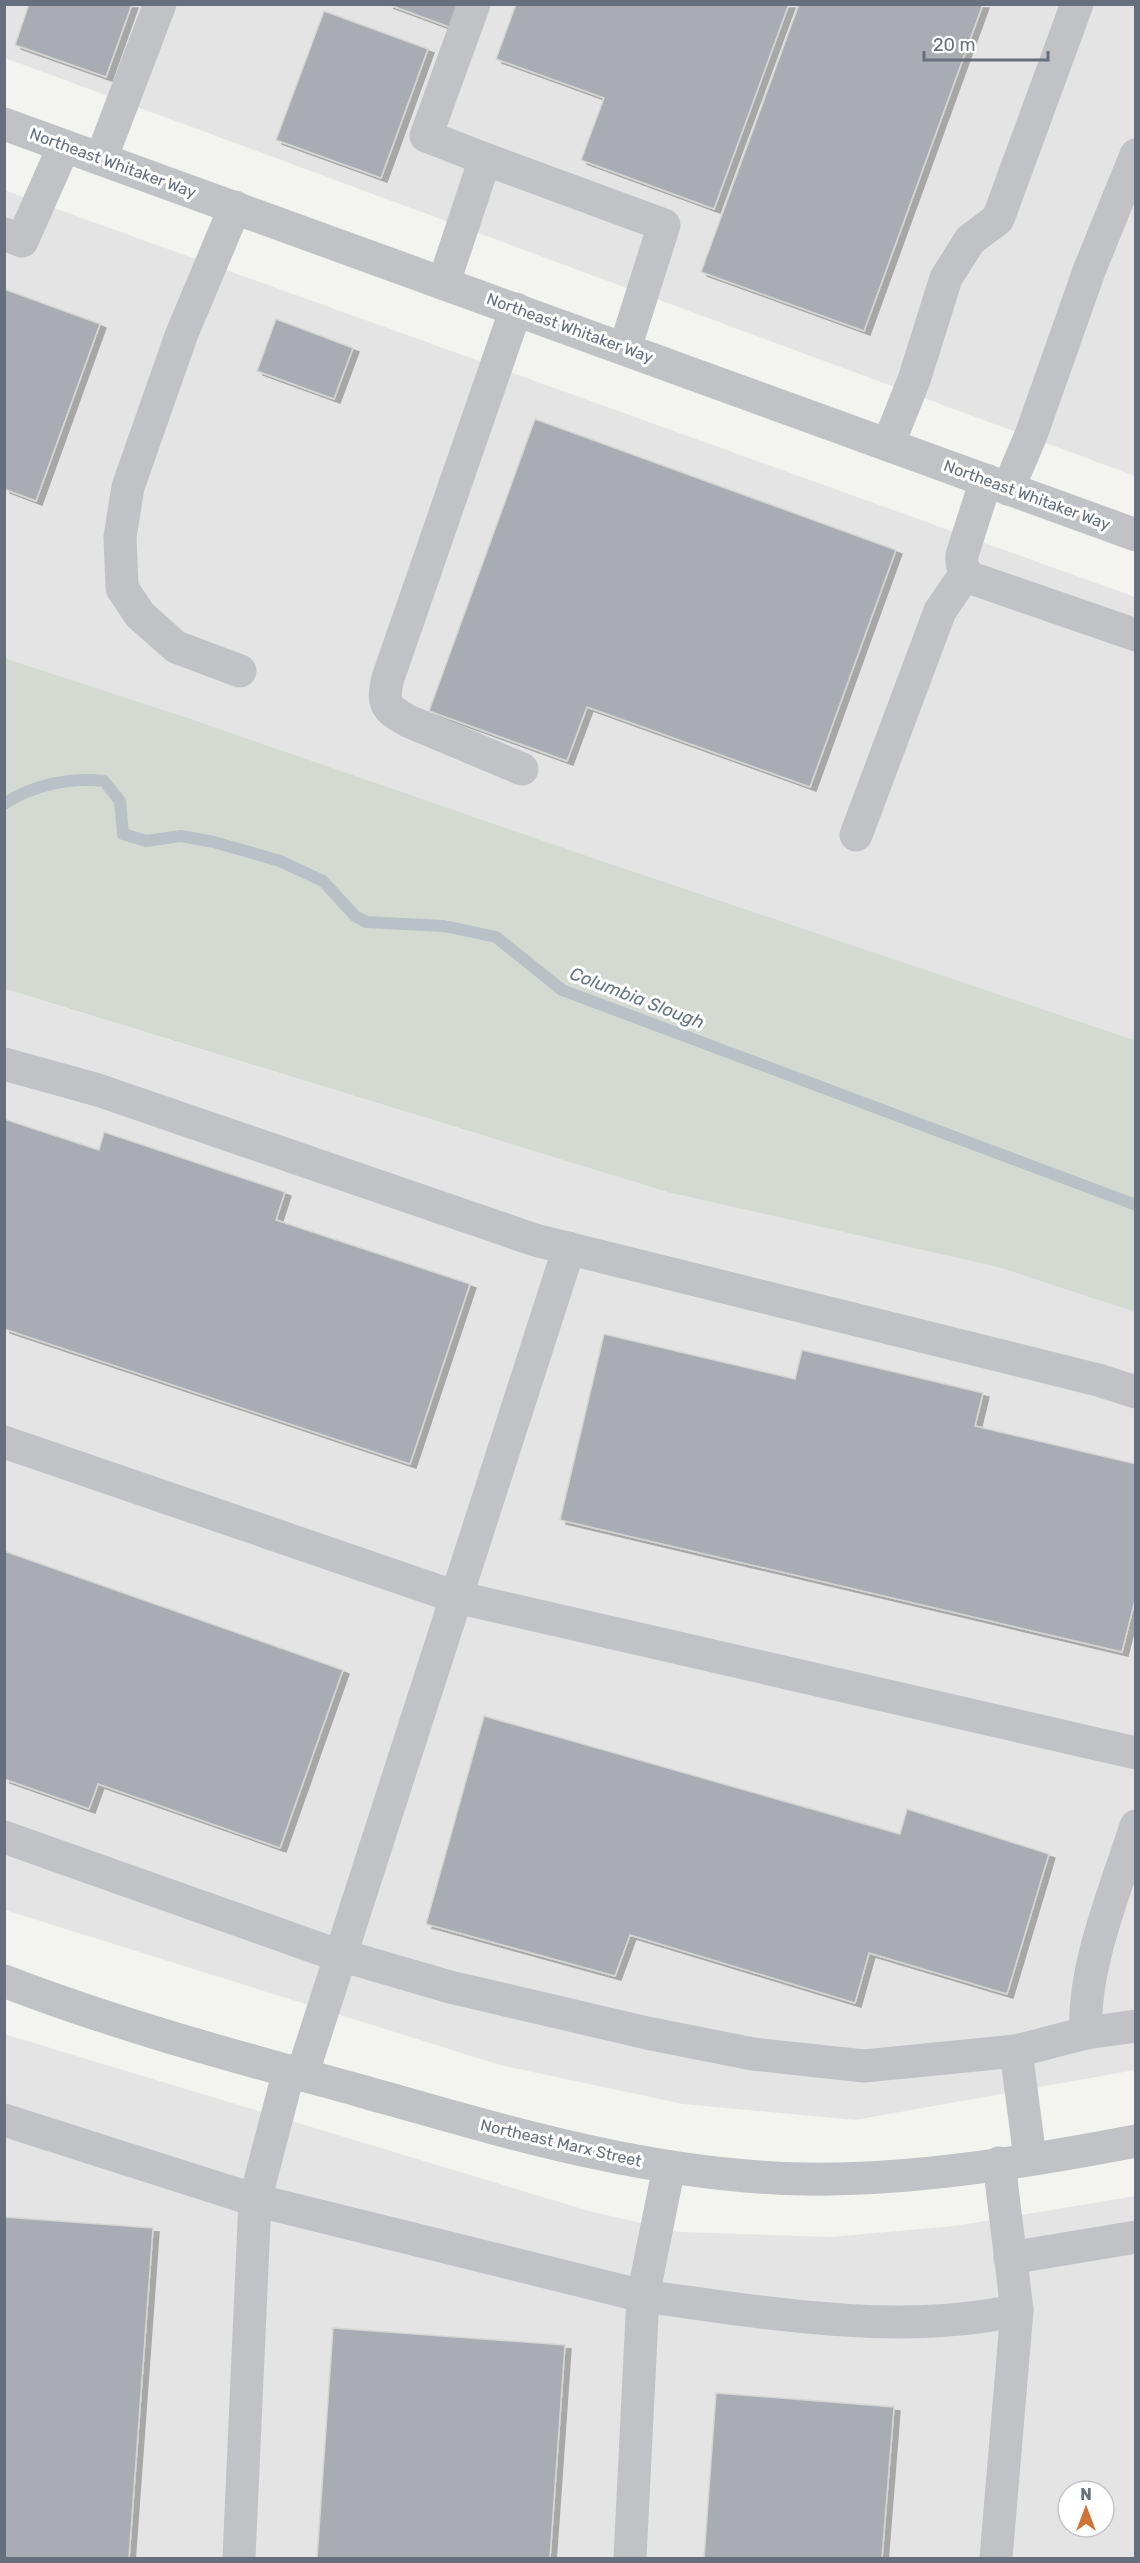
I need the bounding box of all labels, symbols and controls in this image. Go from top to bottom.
scale bar [924,24,1048,62]
text: 20 m [933,34,975,56]
street label: Northeast Whitaker Way [27,124,199,202]
street label: Northeast Whitaker Way [484,289,656,367]
street label: Northeast Whitaker Way [941,456,1113,534]
water label: Columbia Slough [567,962,707,1034]
street label: Northeast Marx Street [479,2115,643,2171]
north arrow [1056,2479,1116,2539]
text: N [1080,2485,1092,2504]

